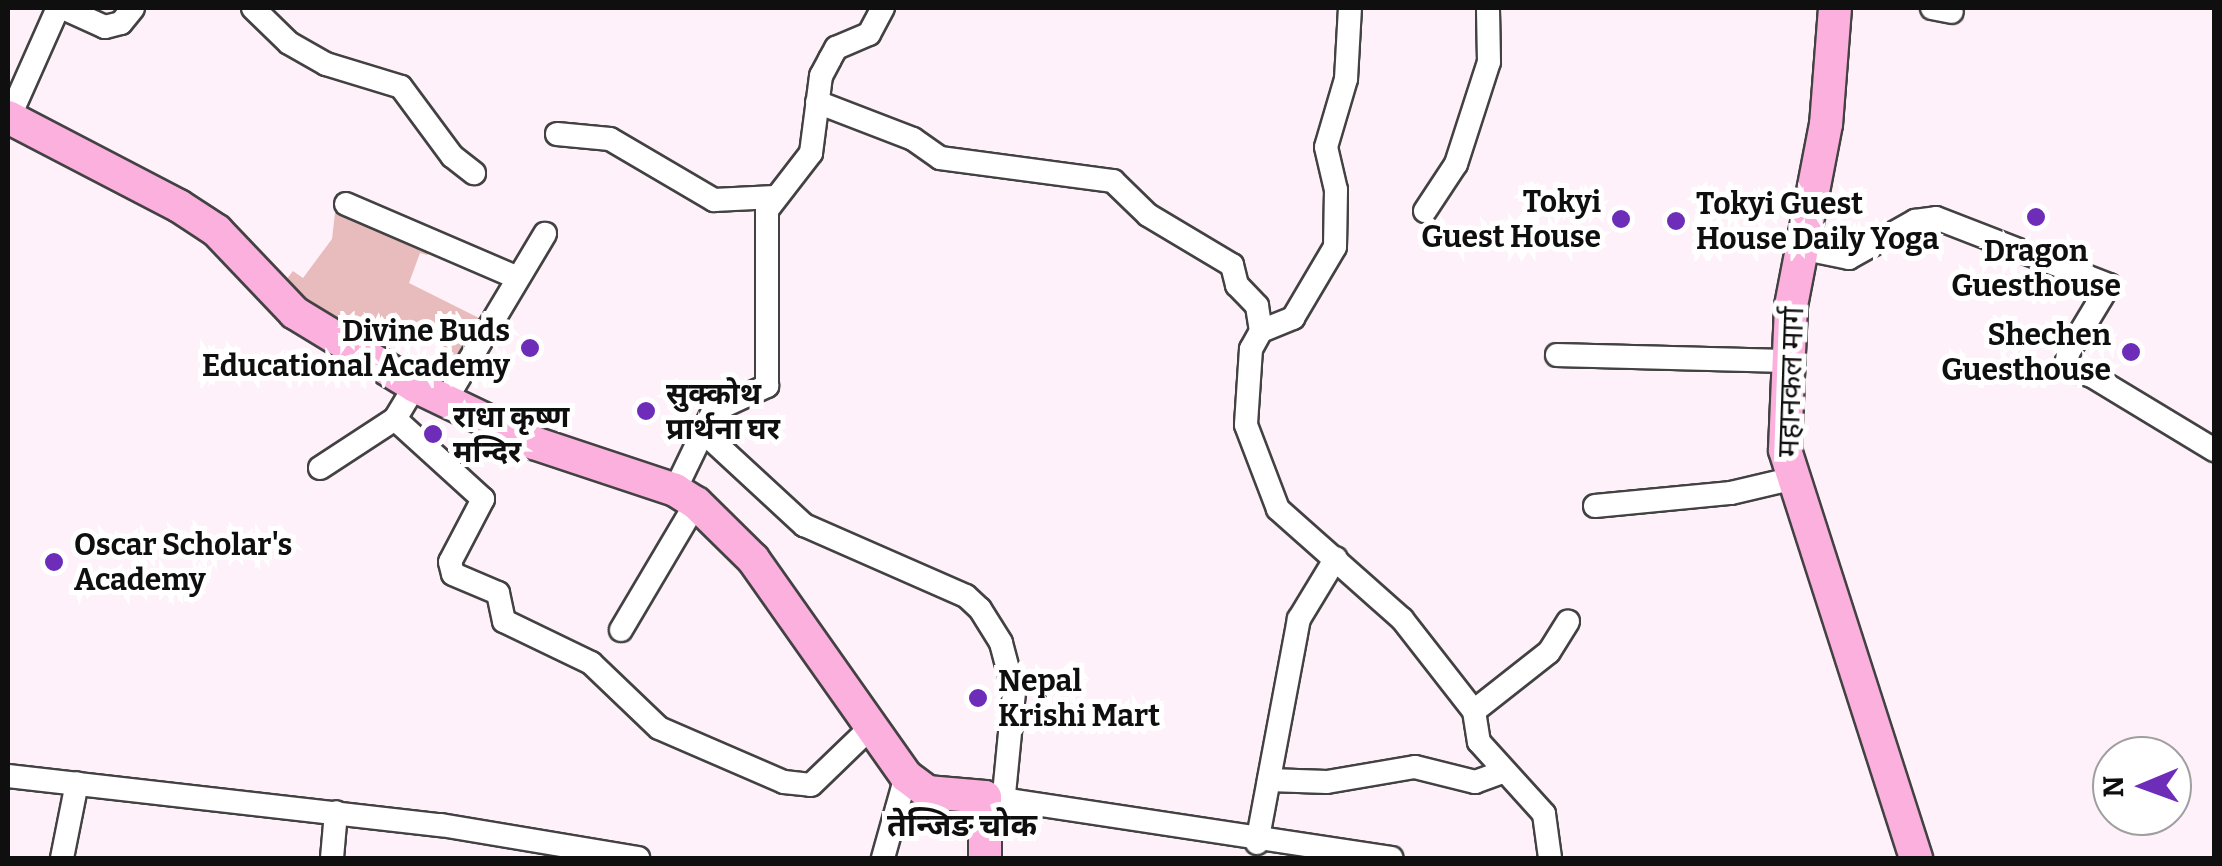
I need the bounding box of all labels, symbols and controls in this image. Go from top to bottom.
place label: Tokyi Guest House [1421,184,1601,254]
place label: Tokyi Guest House Daily Yoga [1696,186,1939,256]
marker: Dragon Guesthouse [2025,206,2047,228]
marker: Tokyi Guest House [1610,208,1632,230]
marker: Tokyi Guest House Daily Yoga [1665,210,1687,232]
place label: Dragon Guesthouse [1951,233,2121,304]
street label: महानकल मार्ग [1770,306,1812,458]
place label: Divine Buds Educational Academy [202,313,510,384]
place label: Shechen Guesthouse [1941,317,2111,388]
marker: Divine Buds Educational Academy [519,337,541,359]
marker: Shechen Guesthouse [2120,341,2142,363]
place label: सुक्कोथ प्रार्थना घर [666,376,780,446]
place label: राधा कृष्ण मन्दिर [453,399,569,470]
marker: सुक्कोथ प्रार्थना घर [635,400,657,422]
marker: राधा कृष्ण मन्दिर [422,423,444,445]
place label: Oscar Scholar's Academy [74,527,292,598]
marker: Oscar Scholar's Academy [43,551,65,573]
place label: Nepal Krishi Mart [998,663,1160,734]
marker: Nepal Krishi Mart [967,687,989,709]
north arrow [2092,736,2192,836]
text: N [2097,775,2130,798]
district label: तेन्जिङ चोक [887,806,1037,844]

